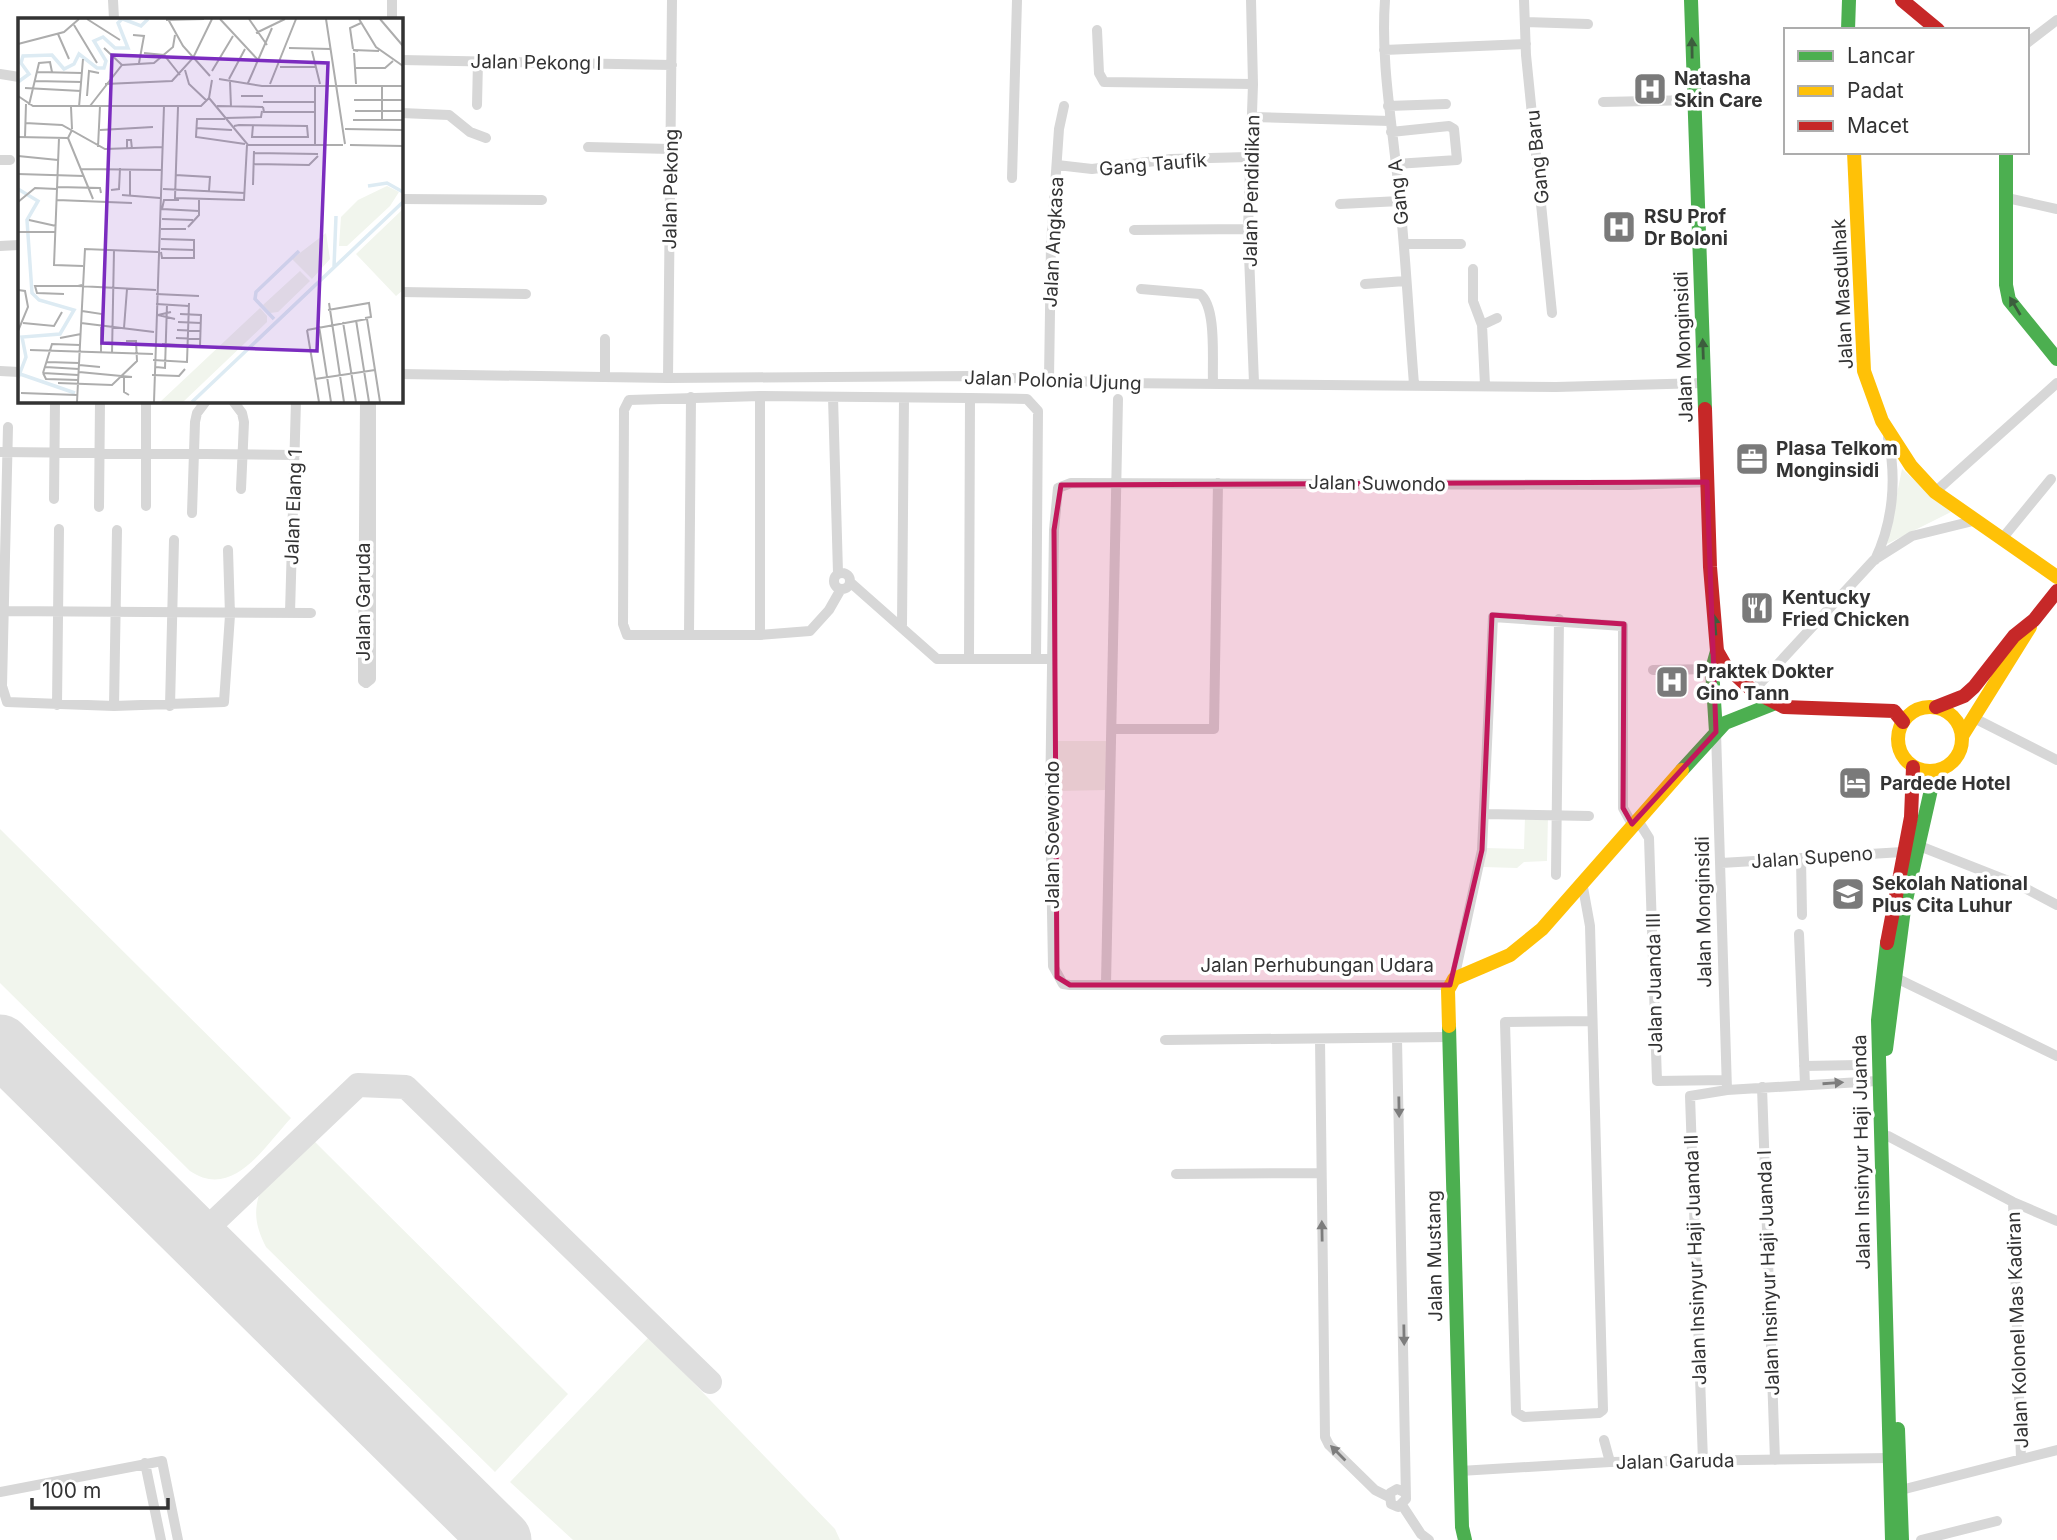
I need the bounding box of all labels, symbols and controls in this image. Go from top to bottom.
inset map [18,18,402,402]
legend [1784,28,2029,154]
one-way arrow [1687,37,1698,59]
text: Lancar [1847,43,1915,68]
street label: Jalan Pekong I [470,50,602,75]
place label: Natasha Skin Care [1674,67,1763,112]
hospital icon: Natasha Skin Care [1631,70,1669,108]
text: Padat [1847,78,1904,103]
street label: Gang Baru [1521,109,1554,205]
text: Macet [1847,113,1909,138]
street label: Jalan Pendidikan [1239,115,1264,267]
street label: Jalan Pekong [658,128,683,250]
street label: Gang Taufik [1098,148,1208,181]
street label: Gang A [1384,158,1413,226]
street label: Jalan Angkasa [1039,176,1068,308]
place label: RSU Prof Dr Boloni [1644,205,1728,250]
hospital icon: RSU Prof Dr Boloni [1600,208,1638,246]
street label: Jalan Masdulhak [1827,217,1858,370]
street label: Jalan Monginsidi [1669,271,1698,423]
one-way arrow [2008,296,2021,316]
one-way arrow [1698,338,1709,360]
street label: Jalan Polonia Ujung [964,366,1142,395]
place label: Plasa Telkom Monginsidi [1776,437,1898,482]
office icon: Plasa Telkom Monginsidi [1733,440,1771,478]
street label: Jalan Elang 1 [280,449,307,565]
street label: Jalan Suwondo [1308,471,1446,496]
street label: Jalan Garuda [352,543,375,661]
place label: Kentucky Fried Chicken [1782,586,1910,631]
restaurant icon: Kentucky Fried Chicken [1738,589,1776,627]
one-way arrow [1709,614,1720,636]
place label: Praktek Dokter Gino Tann [1696,660,1834,705]
hospital icon: Praktek Dokter Gino Tann [1653,663,1691,701]
street label: Jalan Soewondo [1041,761,1064,909]
hotel icon: Pardede Hotel [1836,764,1874,802]
place label: Pardede Hotel [1880,772,2011,795]
street label: Jalan Monginsidi [1691,836,1716,988]
street label: Jalan Supeno [1750,842,1874,873]
place label: Sekolah National Plus Cita Luhur [1872,872,2028,917]
school or university icon: Sekolah National Plus Cita Luhur [1829,875,1867,913]
street label: Jalan Juanda III [1642,913,1667,1053]
street label: Jalan Perhubungan Udara [1200,954,1434,977]
street label: Jalan Insinyur Haji Juanda [1848,1034,1875,1270]
one-way arrow [1822,1077,1844,1088]
one-way arrow [1393,1097,1405,1119]
street label: Jalan Insinyur Haji Juanda II [1680,1134,1711,1386]
street label: Jalan Insinyur Haji Juanda I [1753,1150,1784,1396]
street label: Jalan Mustang [1422,1190,1447,1322]
street label: Jalan Kolonel Mas Kadiran [2002,1211,2033,1449]
one-way arrow [1316,1220,1328,1242]
one-way arrow [1398,1324,1409,1346]
one-way arrow [1329,1445,1346,1462]
street label: Jalan Garuda [1615,1449,1735,1474]
scale bar [32,1466,168,1510]
text: 100 m [42,1478,101,1503]

